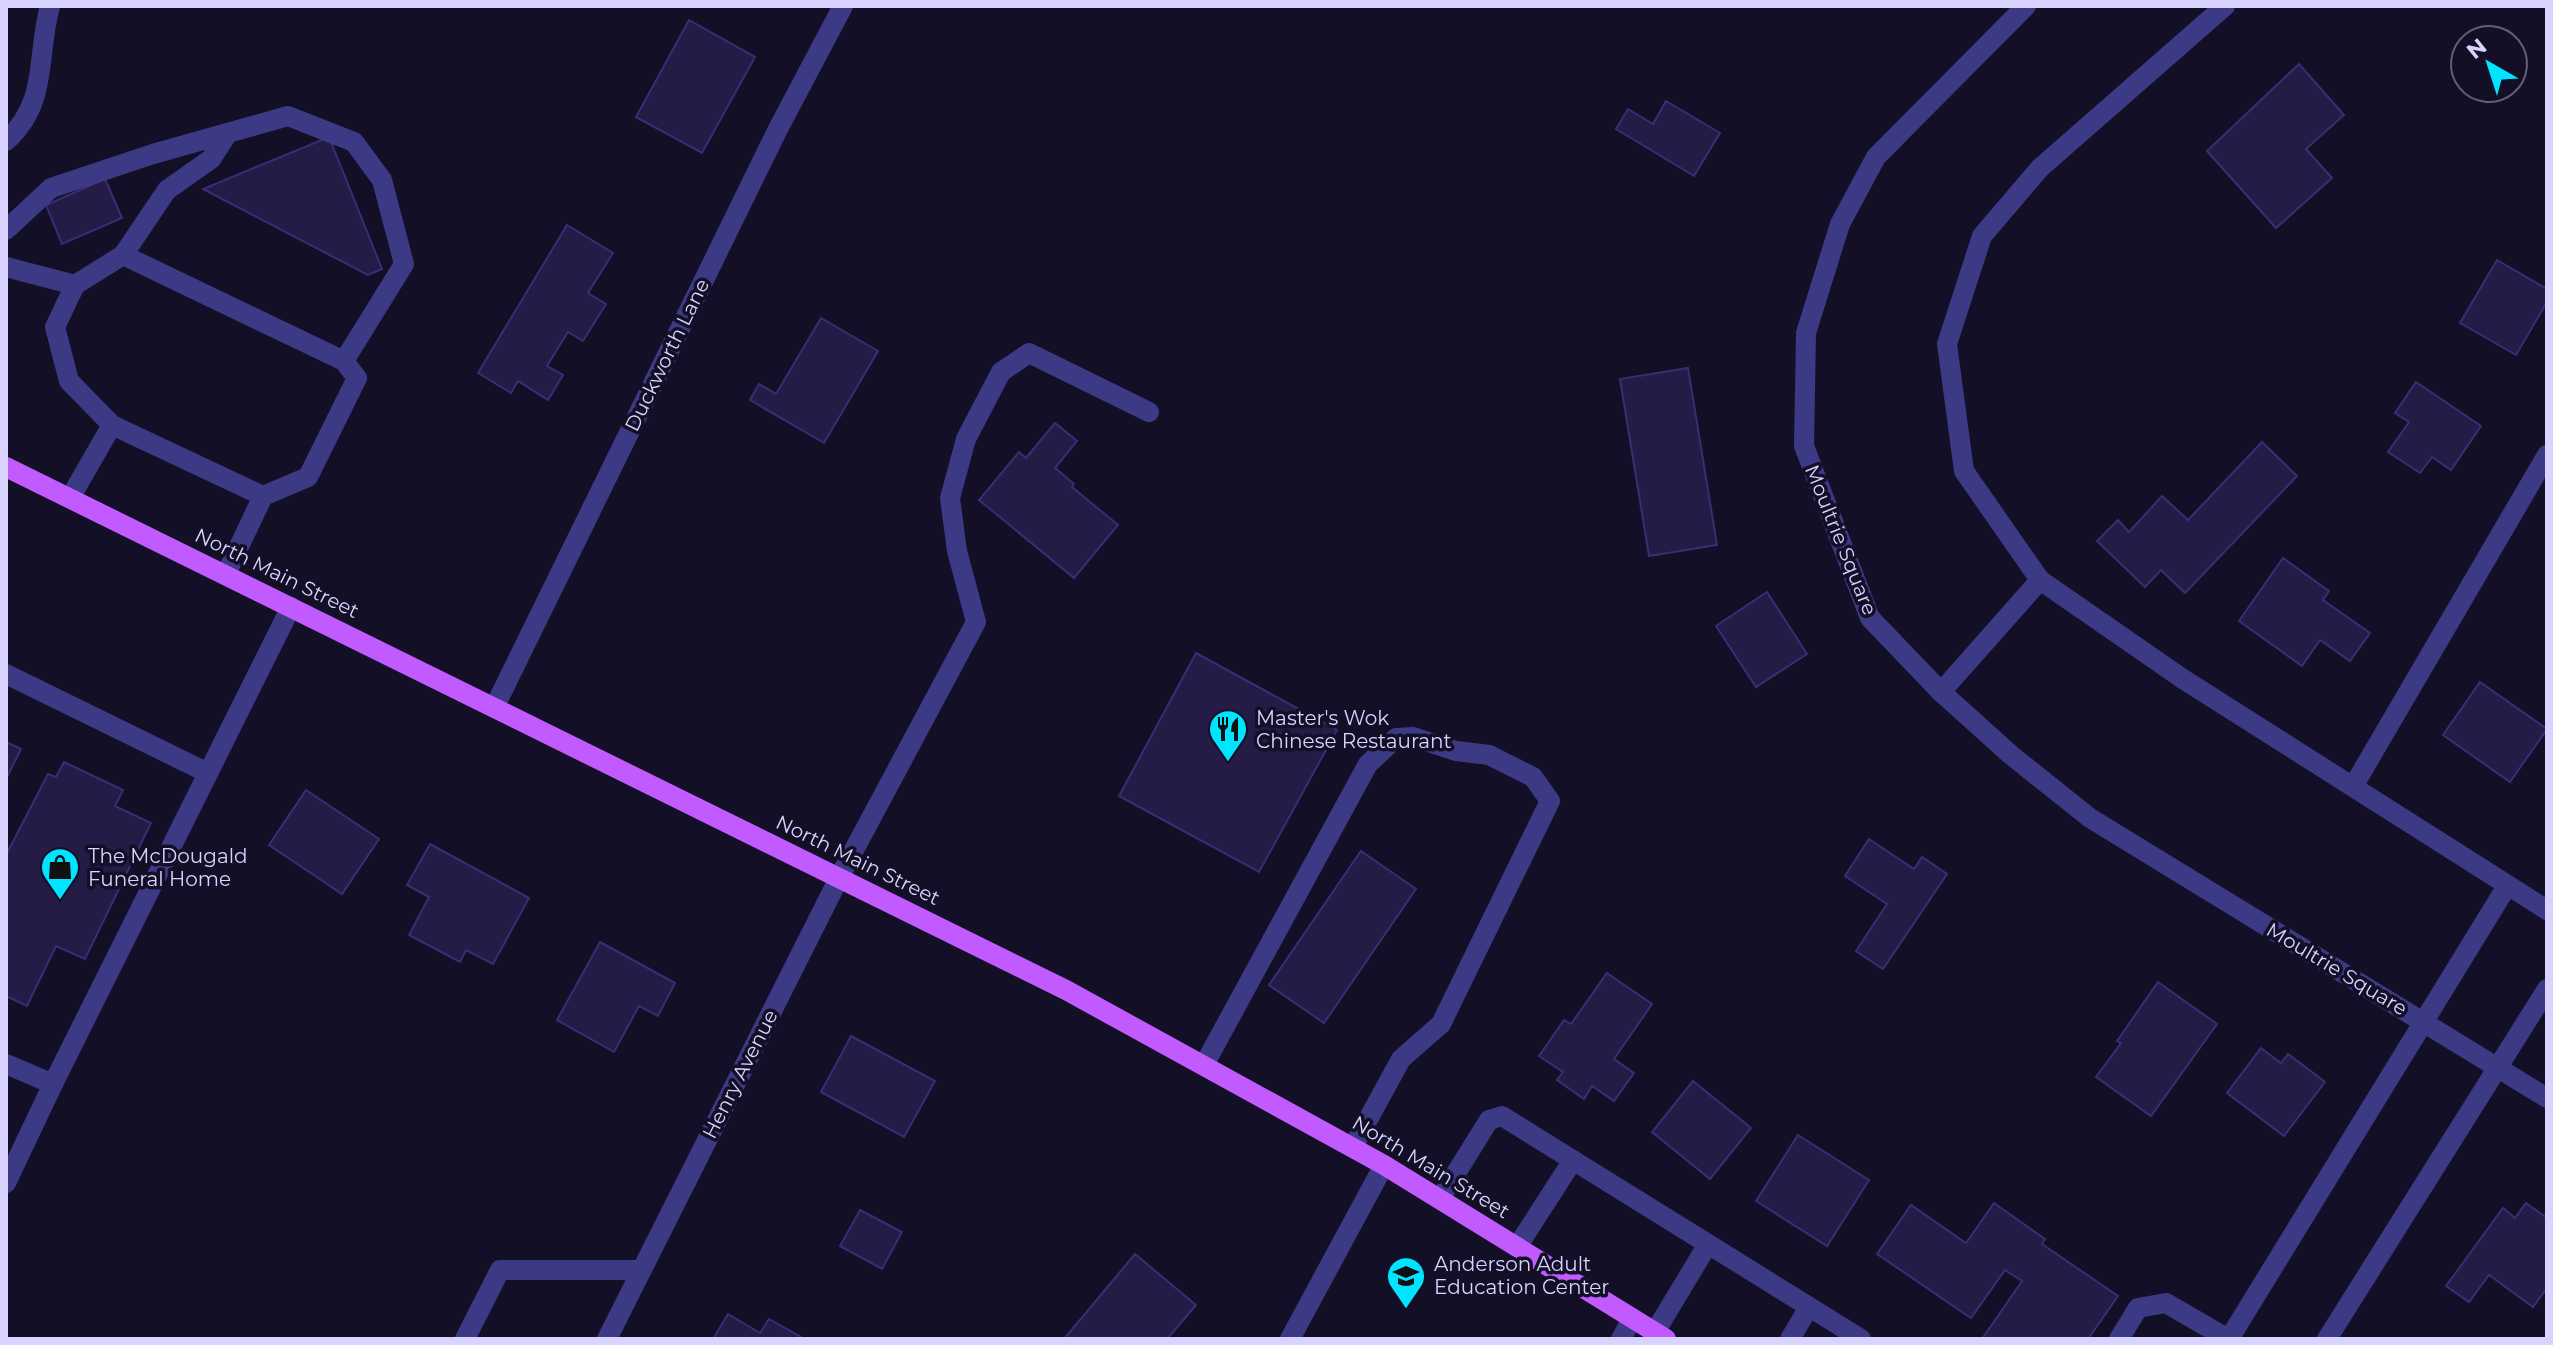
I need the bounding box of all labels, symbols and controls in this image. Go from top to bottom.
north arrow [2449,24,2529,104]
text: N [2461,33,2492,65]
street label: Duckworth Lane [620,275,714,435]
street label: Moultrie Square [1800,461,1882,619]
street label: North Main Street [191,523,363,623]
place label: Master's Wok Chinese Restaurant [1256,706,1452,753]
restaurant icon: Master's Wok Chinese Restaurant [1207,708,1249,763]
street label: North Main Street [772,810,944,910]
place label: The McDougald Funeral Home [88,844,248,891]
shop icon: The McDougald Funeral Home [39,846,81,901]
street label: Moultrie Square [2262,918,2412,1020]
street label: Henry Avenue [697,1006,783,1142]
street label: North Main Street [1348,1110,1514,1224]
place label: Anderson Adult Education Center [1434,1252,1609,1299]
school or university icon: Anderson Adult Education Center [1385,1255,1427,1310]

